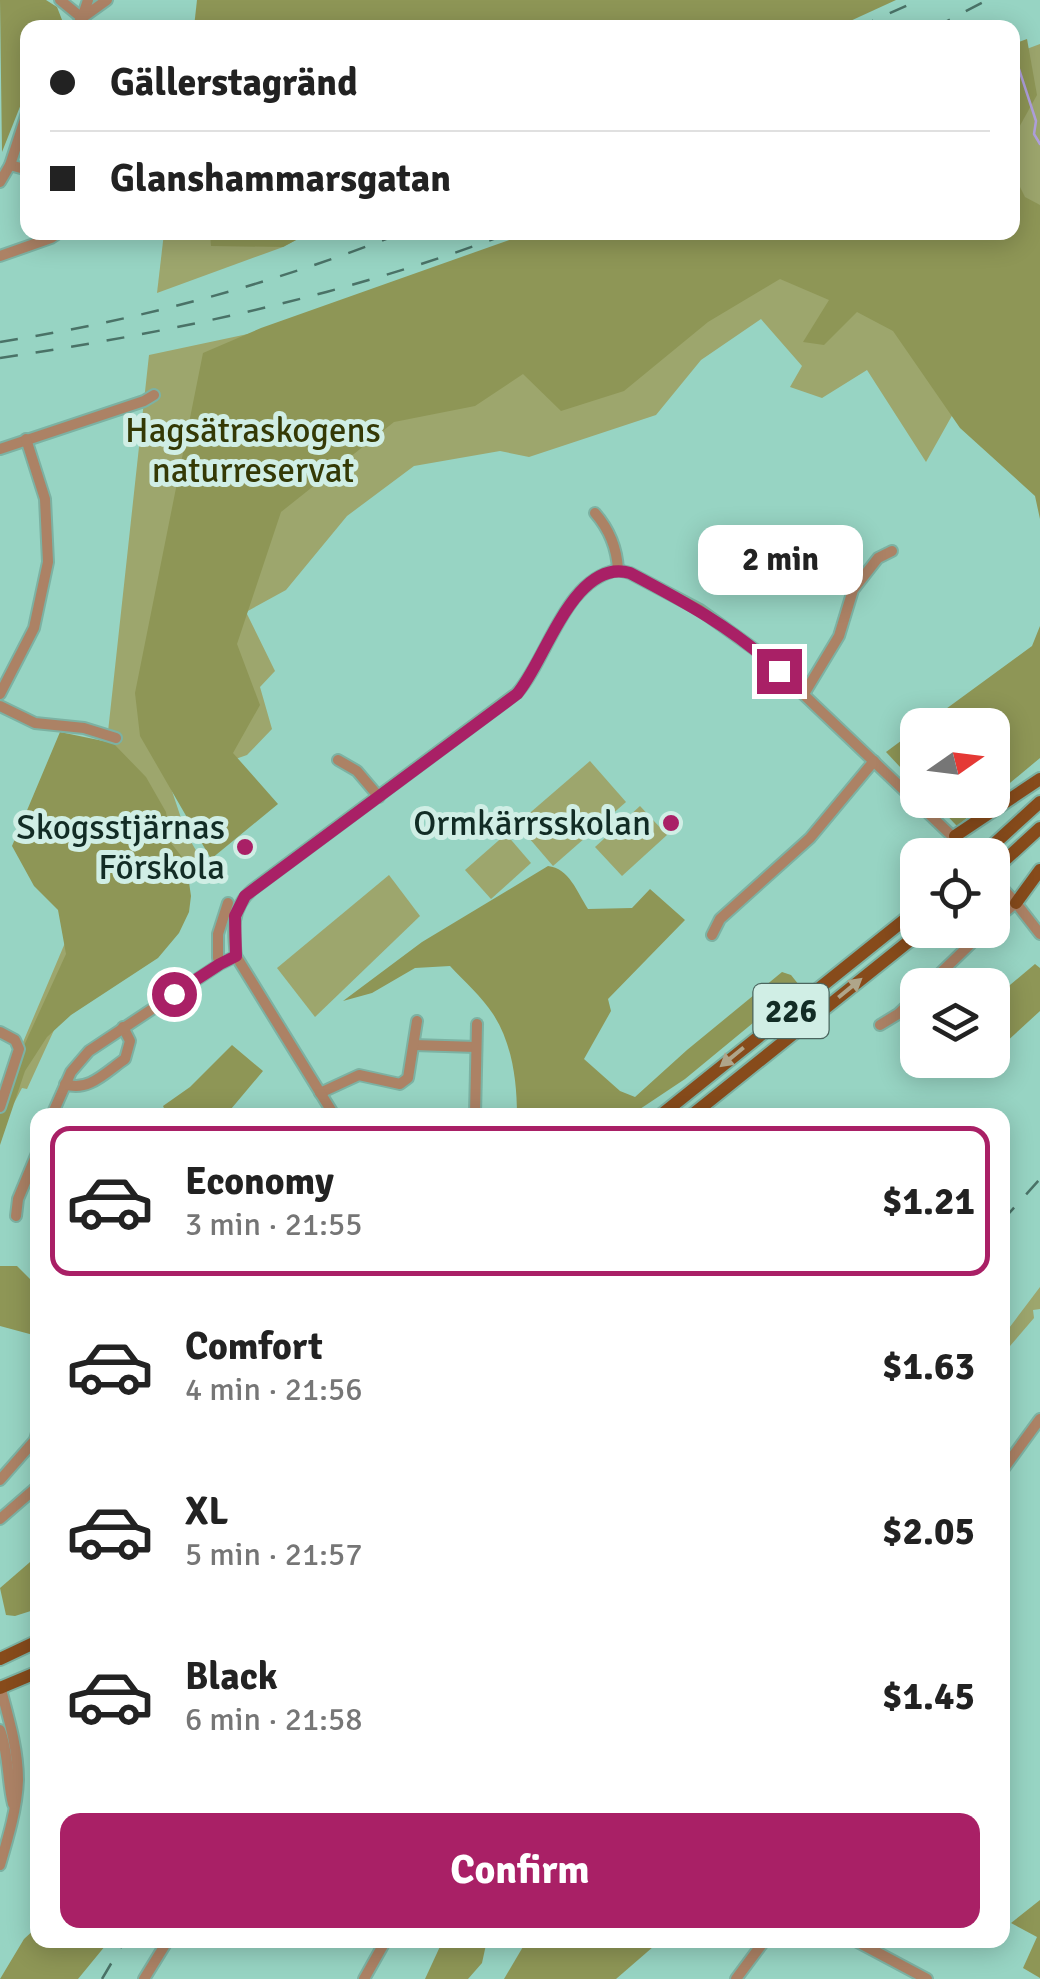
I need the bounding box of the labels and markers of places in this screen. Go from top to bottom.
place label: Ormkärrsskolan [413,802,651,845]
place label: Skogsstjärnas Förskola [16,806,225,889]
marker: Ormkärrsskolan [660,812,682,834]
marker: Skogsstjärnas Förskola [234,836,256,858]

